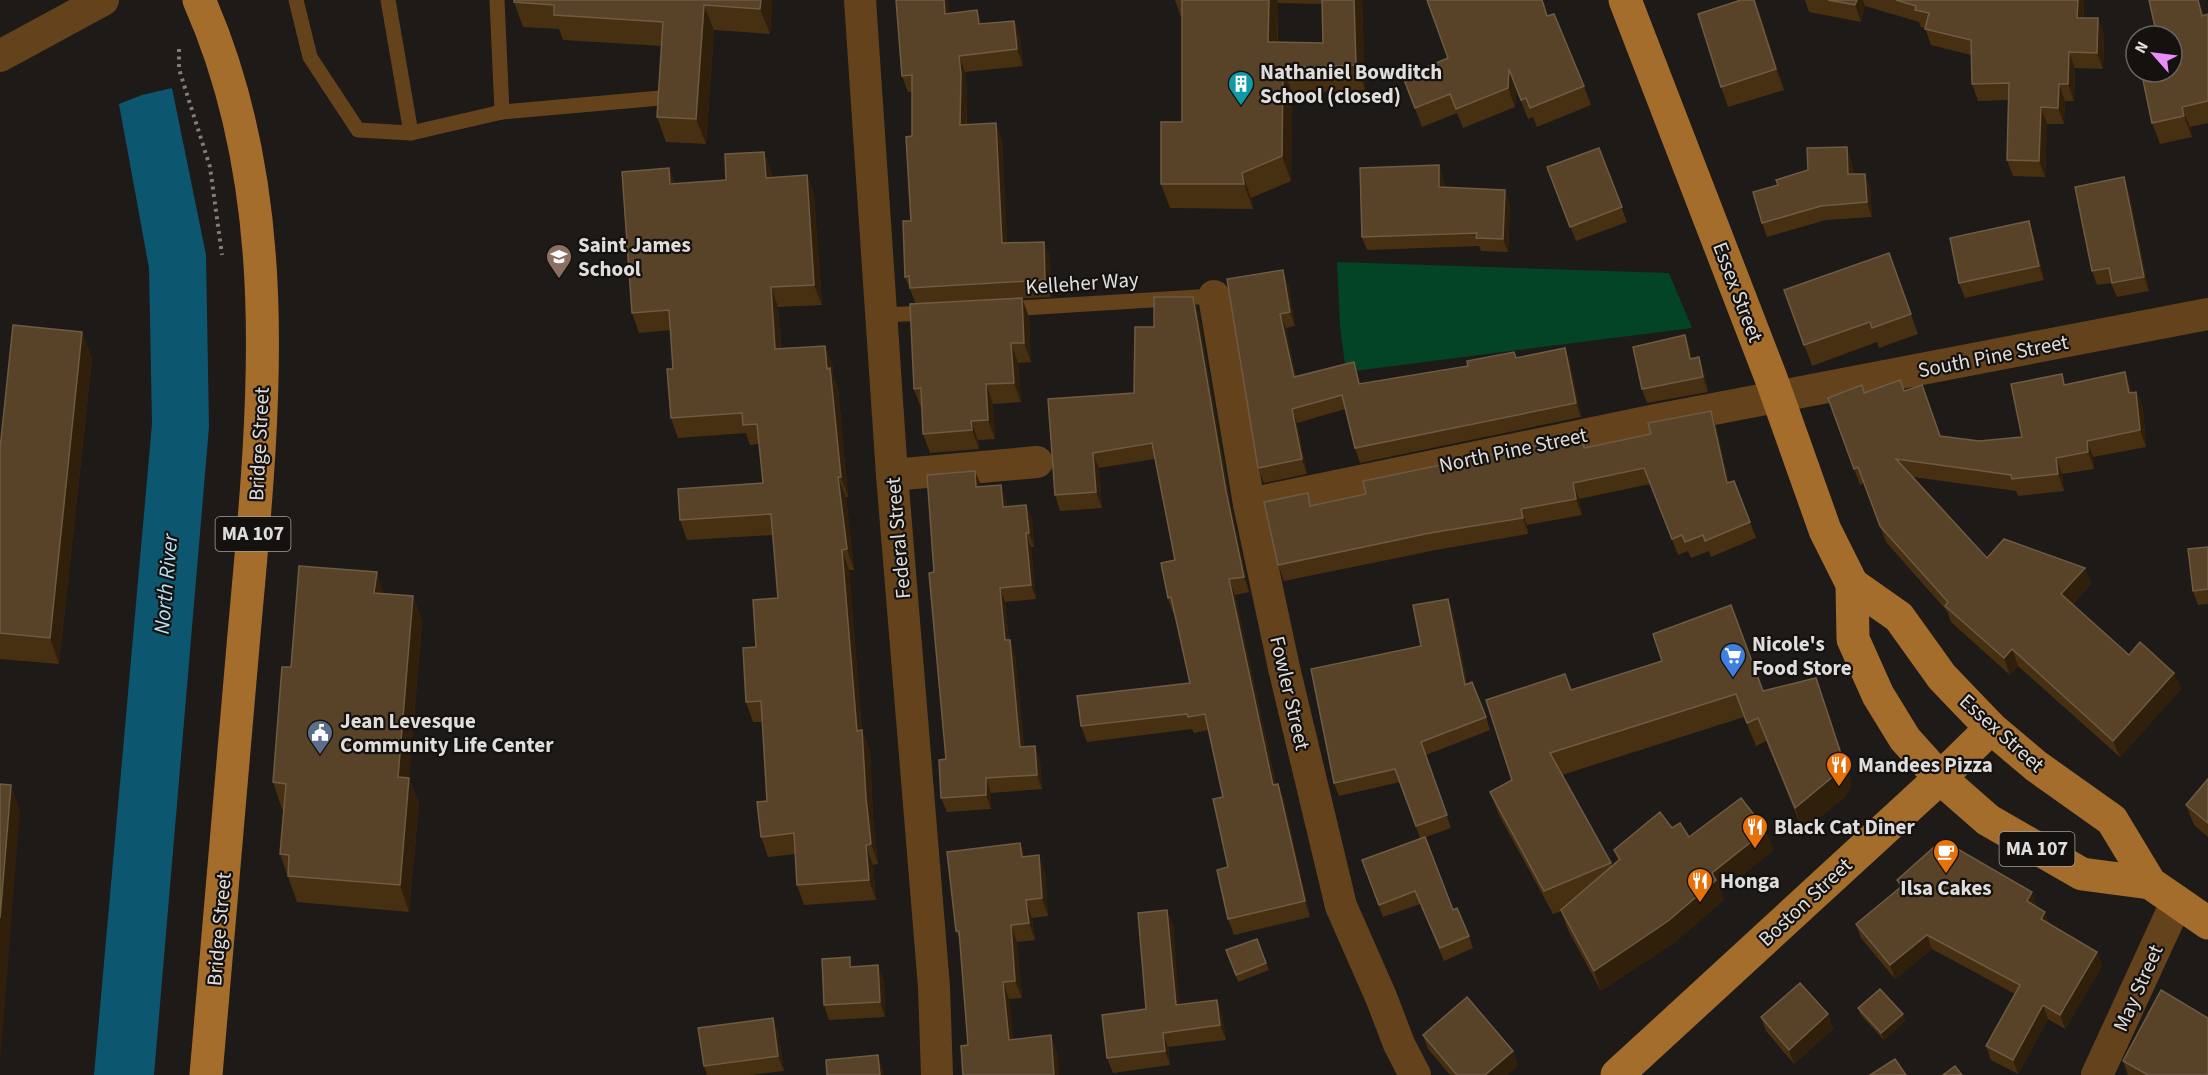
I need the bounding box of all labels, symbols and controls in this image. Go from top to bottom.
north arrow [2124,24,2184,84]
text: N [2129,38,2154,57]
place label: Nathaniel Bowditch School (closed) [1260,57,1442,111]
building icon: Nathaniel Bowditch School (closed) [1226,69,1256,107]
place label: Saint James School [578,230,691,284]
street label: Essex Street [1705,238,1771,346]
school or university icon: Saint James School [544,242,574,280]
street label: Kelleher Way [1024,264,1140,302]
street label: South Pine Street [1915,327,2071,385]
street label: Bridge Street [241,386,277,502]
street label: North Pine Street [1436,420,1590,480]
street label: Federal Street [878,476,918,600]
road number: MA 107 [216,517,290,551]
water label: North River [146,531,186,636]
place label: Nicole's Food Store [1752,629,1852,683]
street label: Fowler Street [1262,633,1318,753]
supermarket icon: Nicole's Food Store [1718,641,1748,679]
street label: Essex Street [1953,687,2051,779]
place label: Jean Levesque Community Life Center [340,706,554,760]
public building icon: Jean Levesque Community Life Center [305,718,335,756]
restaurant icon: Mandees Pizza [1824,750,1854,788]
place label: Mandees Pizza [1858,750,1993,780]
restaurant icon: Black Cat Diner [1740,812,1770,850]
place label: Black Cat Diner [1774,812,1915,842]
road number: MA 107 [2000,832,2074,866]
cafe icon: Ilsa Cakes [1931,837,1961,875]
street label: Boston Street [1751,851,1859,953]
restaurant icon: Honga [1685,866,1715,904]
place label: Honga [1720,866,1780,896]
street label: Bridge Street [199,871,239,987]
place label: Ilsa Cakes [1900,873,1992,903]
street label: May Street [2105,940,2171,1036]

